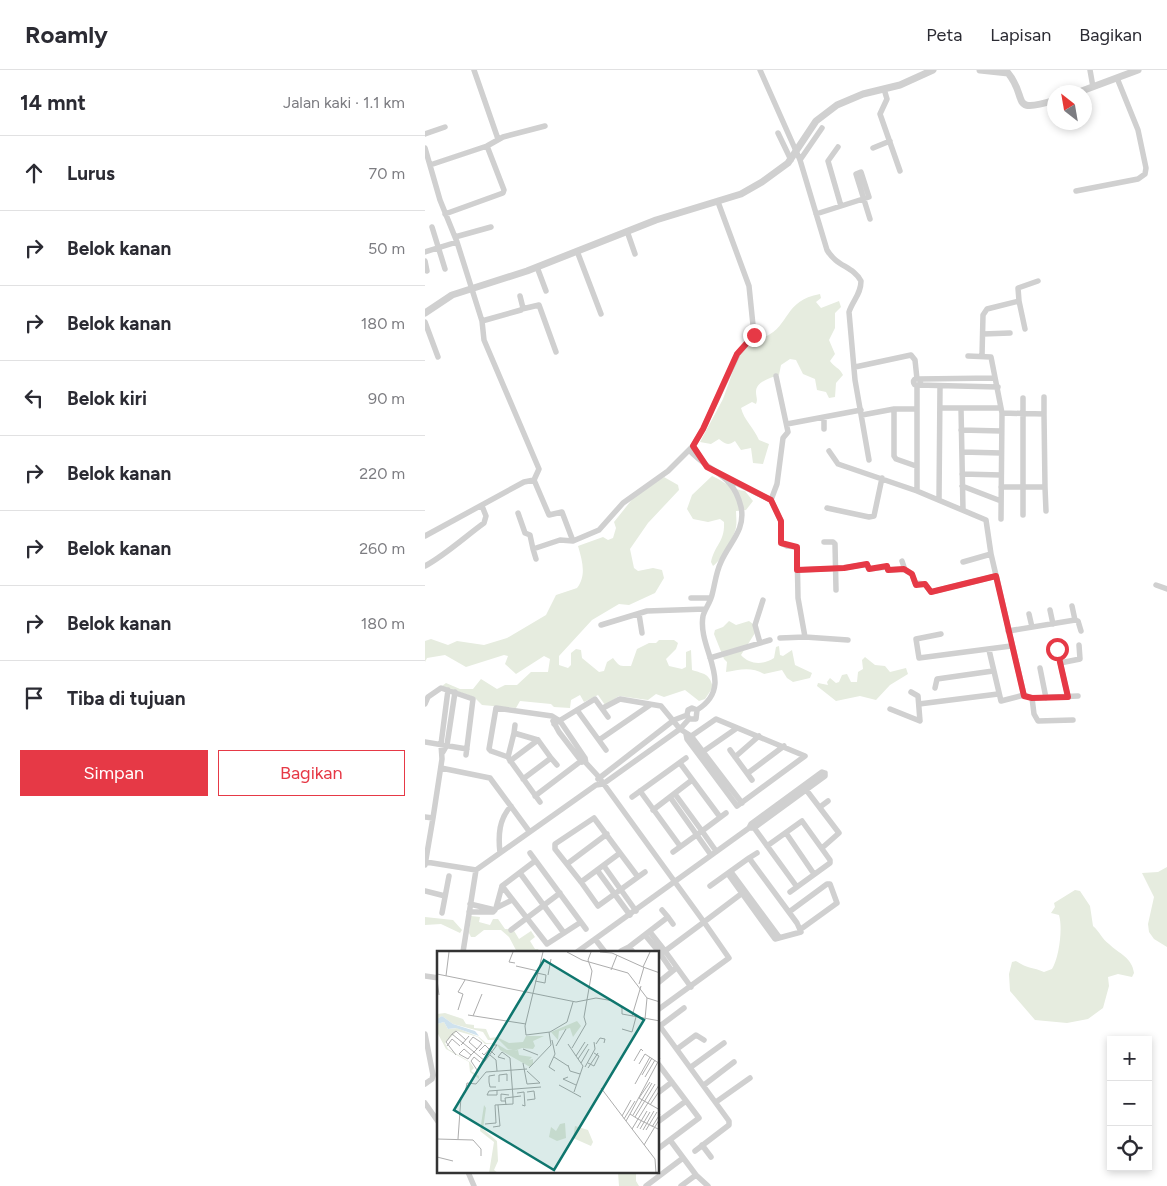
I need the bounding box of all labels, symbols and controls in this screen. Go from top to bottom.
text: Roamly [25,20,108,49]
text: Peta [926,24,962,46]
text: Lapisan [990,24,1051,46]
text: Bagikan [1079,24,1142,46]
north arrow [1047,85,1092,130]
text: 14 mnt [20,90,86,115]
text: Jalan kaki · 1.1 km [283,93,405,112]
icon: ahead [20,159,48,187]
text: Lurus [67,162,115,185]
text: 70 m [369,164,405,183]
icon: right [20,234,48,262]
text: Belok kanan [67,237,171,260]
text: 50 m [368,239,405,258]
icon: right [20,309,48,337]
text: Belok kanan [67,312,171,335]
text: 180 m [361,314,405,333]
route end [743,324,766,347]
icon: left [20,384,48,412]
text: Belok kiri [67,387,147,410]
text: 90 m [368,389,405,408]
icon: right [20,459,48,487]
text: Belok kanan [67,462,171,485]
text: 220 m [359,464,405,483]
icon: right [20,534,48,562]
text: Belok kanan [67,537,171,560]
text: 260 m [359,539,405,558]
icon: right [20,609,48,637]
text: Belok kanan [67,612,171,635]
text: 180 m [361,614,405,633]
route start [1046,638,1069,661]
icon: arrive [20,684,48,712]
text: Tiba di tujuan [67,687,186,710]
button: Simpan [20,750,208,796]
button: Bagikan [218,750,405,796]
inset map [437,951,660,1174]
map controls [1107,1036,1152,1171]
button: + [1107,1036,1152,1081]
button: − [1107,1081,1152,1126]
button: locate [1107,1126,1152,1171]

